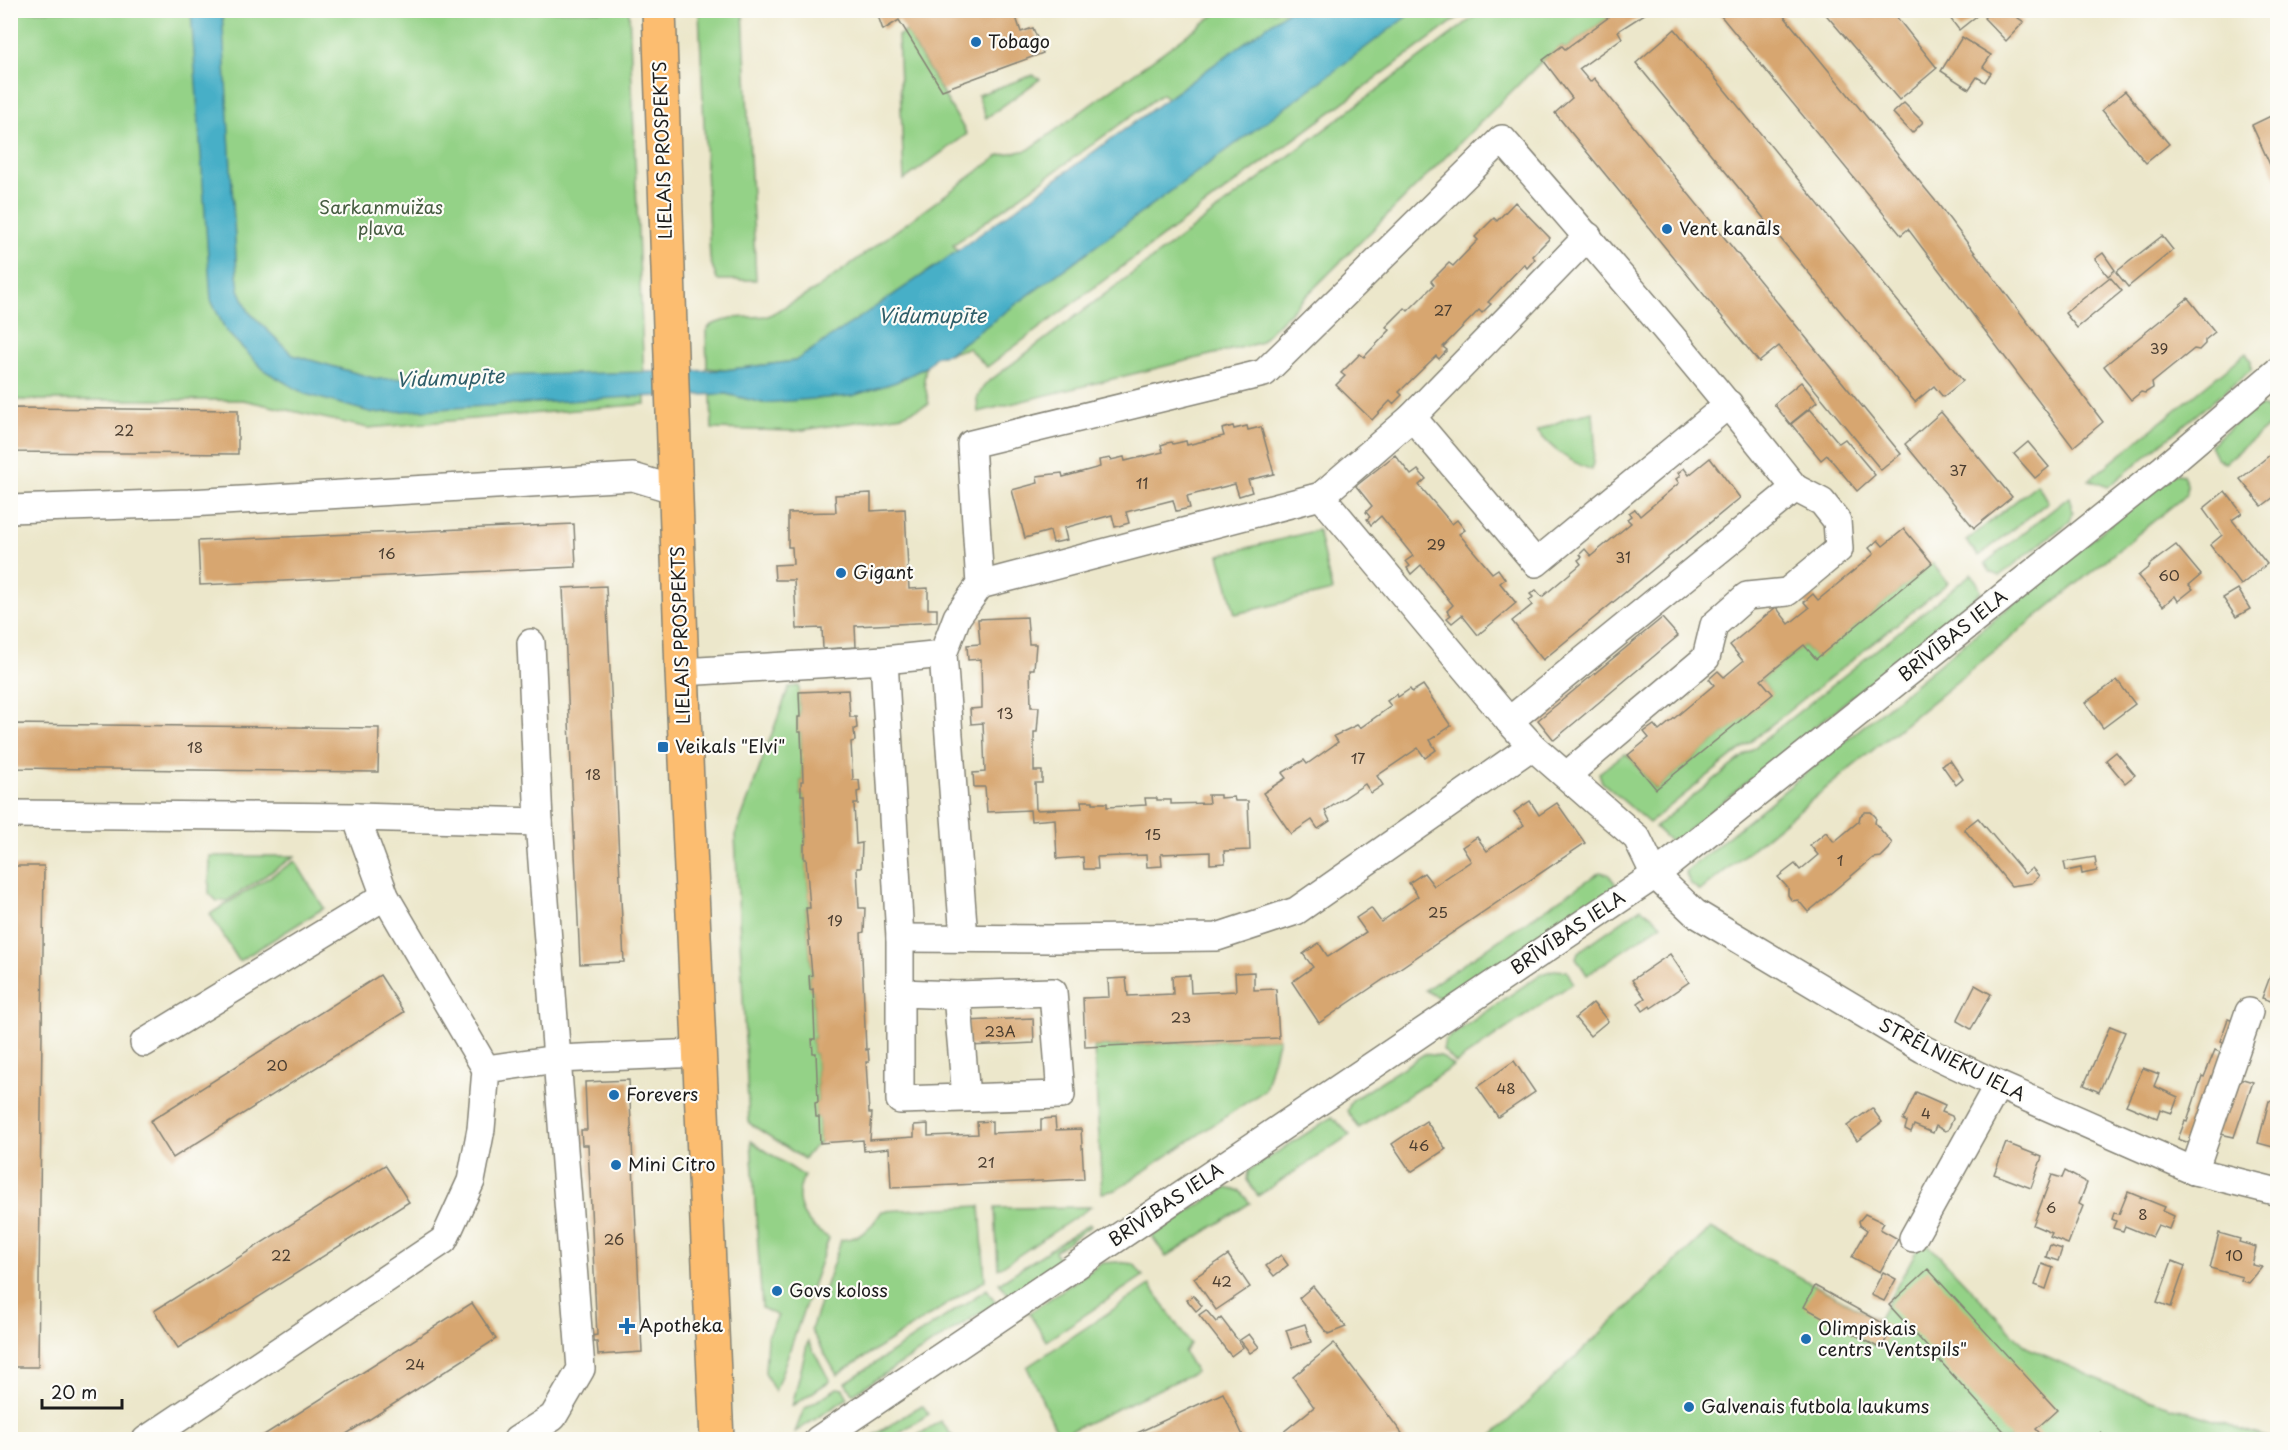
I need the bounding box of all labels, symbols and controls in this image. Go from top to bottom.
place label: Tobago [988,27,1050,54]
marker: Tobago [969,35,983,49]
street label: LIELAIS PROSPEKTS [645,60,678,240]
park label: Sarkanmuižas pļava [319,193,443,241]
place label: Vent kanāls [1679,214,1780,241]
marker: Vent kanāls [1660,222,1674,236]
house number: 27 [1434,298,1453,321]
water label: Vidumupīte [878,300,988,330]
house number: 39 [2150,336,2168,359]
water label: Vidumupīte [395,360,506,394]
house number: 22 [114,418,134,441]
house number: 37 [1949,458,1967,481]
house number: 11 [1136,471,1148,494]
house number: 29 [1426,532,1446,555]
house number: 16 [378,541,396,564]
street label: LIELAIS PROSPEKTS [663,545,696,725]
house number: 31 [1615,545,1631,568]
place label: Gigant [853,558,914,585]
house number: 60 [2158,563,2180,586]
marker: Gigant [834,566,848,580]
street label: BRĪVĪBAS IELA [1892,582,2012,687]
house number: 13 [997,701,1013,724]
place label: Veikals "Elvi" [675,732,785,759]
house number: 18 [187,735,203,758]
marker: Veikals "Elvi" [656,740,670,754]
house number: 17 [1351,746,1365,769]
house number: 18 [585,762,601,785]
house number: 15 [1145,822,1161,845]
house number: 1 [1837,848,1843,871]
street label: BRĪVĪBAS IELA [1504,883,1630,980]
house number: 25 [1428,900,1448,923]
house number: 19 [827,908,843,931]
house number: 23 [1171,1005,1191,1028]
street label: STRĒLNIEKU IELA [1875,1010,2031,1107]
house number: 23A [984,1019,1016,1042]
house number: 20 [266,1053,288,1076]
house number: 48 [1496,1076,1516,1099]
place label: Forevers [626,1080,698,1107]
marker: Forevers [607,1088,621,1102]
house number: 4 [1921,1101,1931,1124]
house number: 46 [1409,1133,1429,1156]
place label: Mini Citro [628,1150,715,1177]
house number: 21 [977,1150,995,1173]
street label: BRĪVĪBAS IELA [1102,1155,1228,1252]
marker: Mini Citro [609,1158,623,1172]
house number: 6 [2046,1195,2056,1218]
house number: 8 [2138,1202,2148,1225]
house number: 26 [604,1227,624,1250]
house number: 22 [271,1243,291,1266]
house number: 10 [2225,1243,2243,1266]
house number: 42 [1212,1269,1232,1292]
place label: Govs koloss [789,1276,888,1303]
marker: Govs koloss [770,1284,784,1298]
place label: Apotheka [639,1311,724,1338]
place label: Olimpiskais centrs "Ventspils" [1818,1314,1967,1362]
marker: Apotheka [620,1319,634,1333]
marker: Olimpiskais centrs "Ventspils" [1799,1332,1813,1346]
house number: 24 [405,1352,425,1375]
scale bar [42,1372,122,1410]
text: 20 m [51,1378,97,1405]
place label: Galvenais futbola laukums [1701,1392,1929,1419]
marker: Galvenais futbola laukums [1682,1400,1696,1414]

